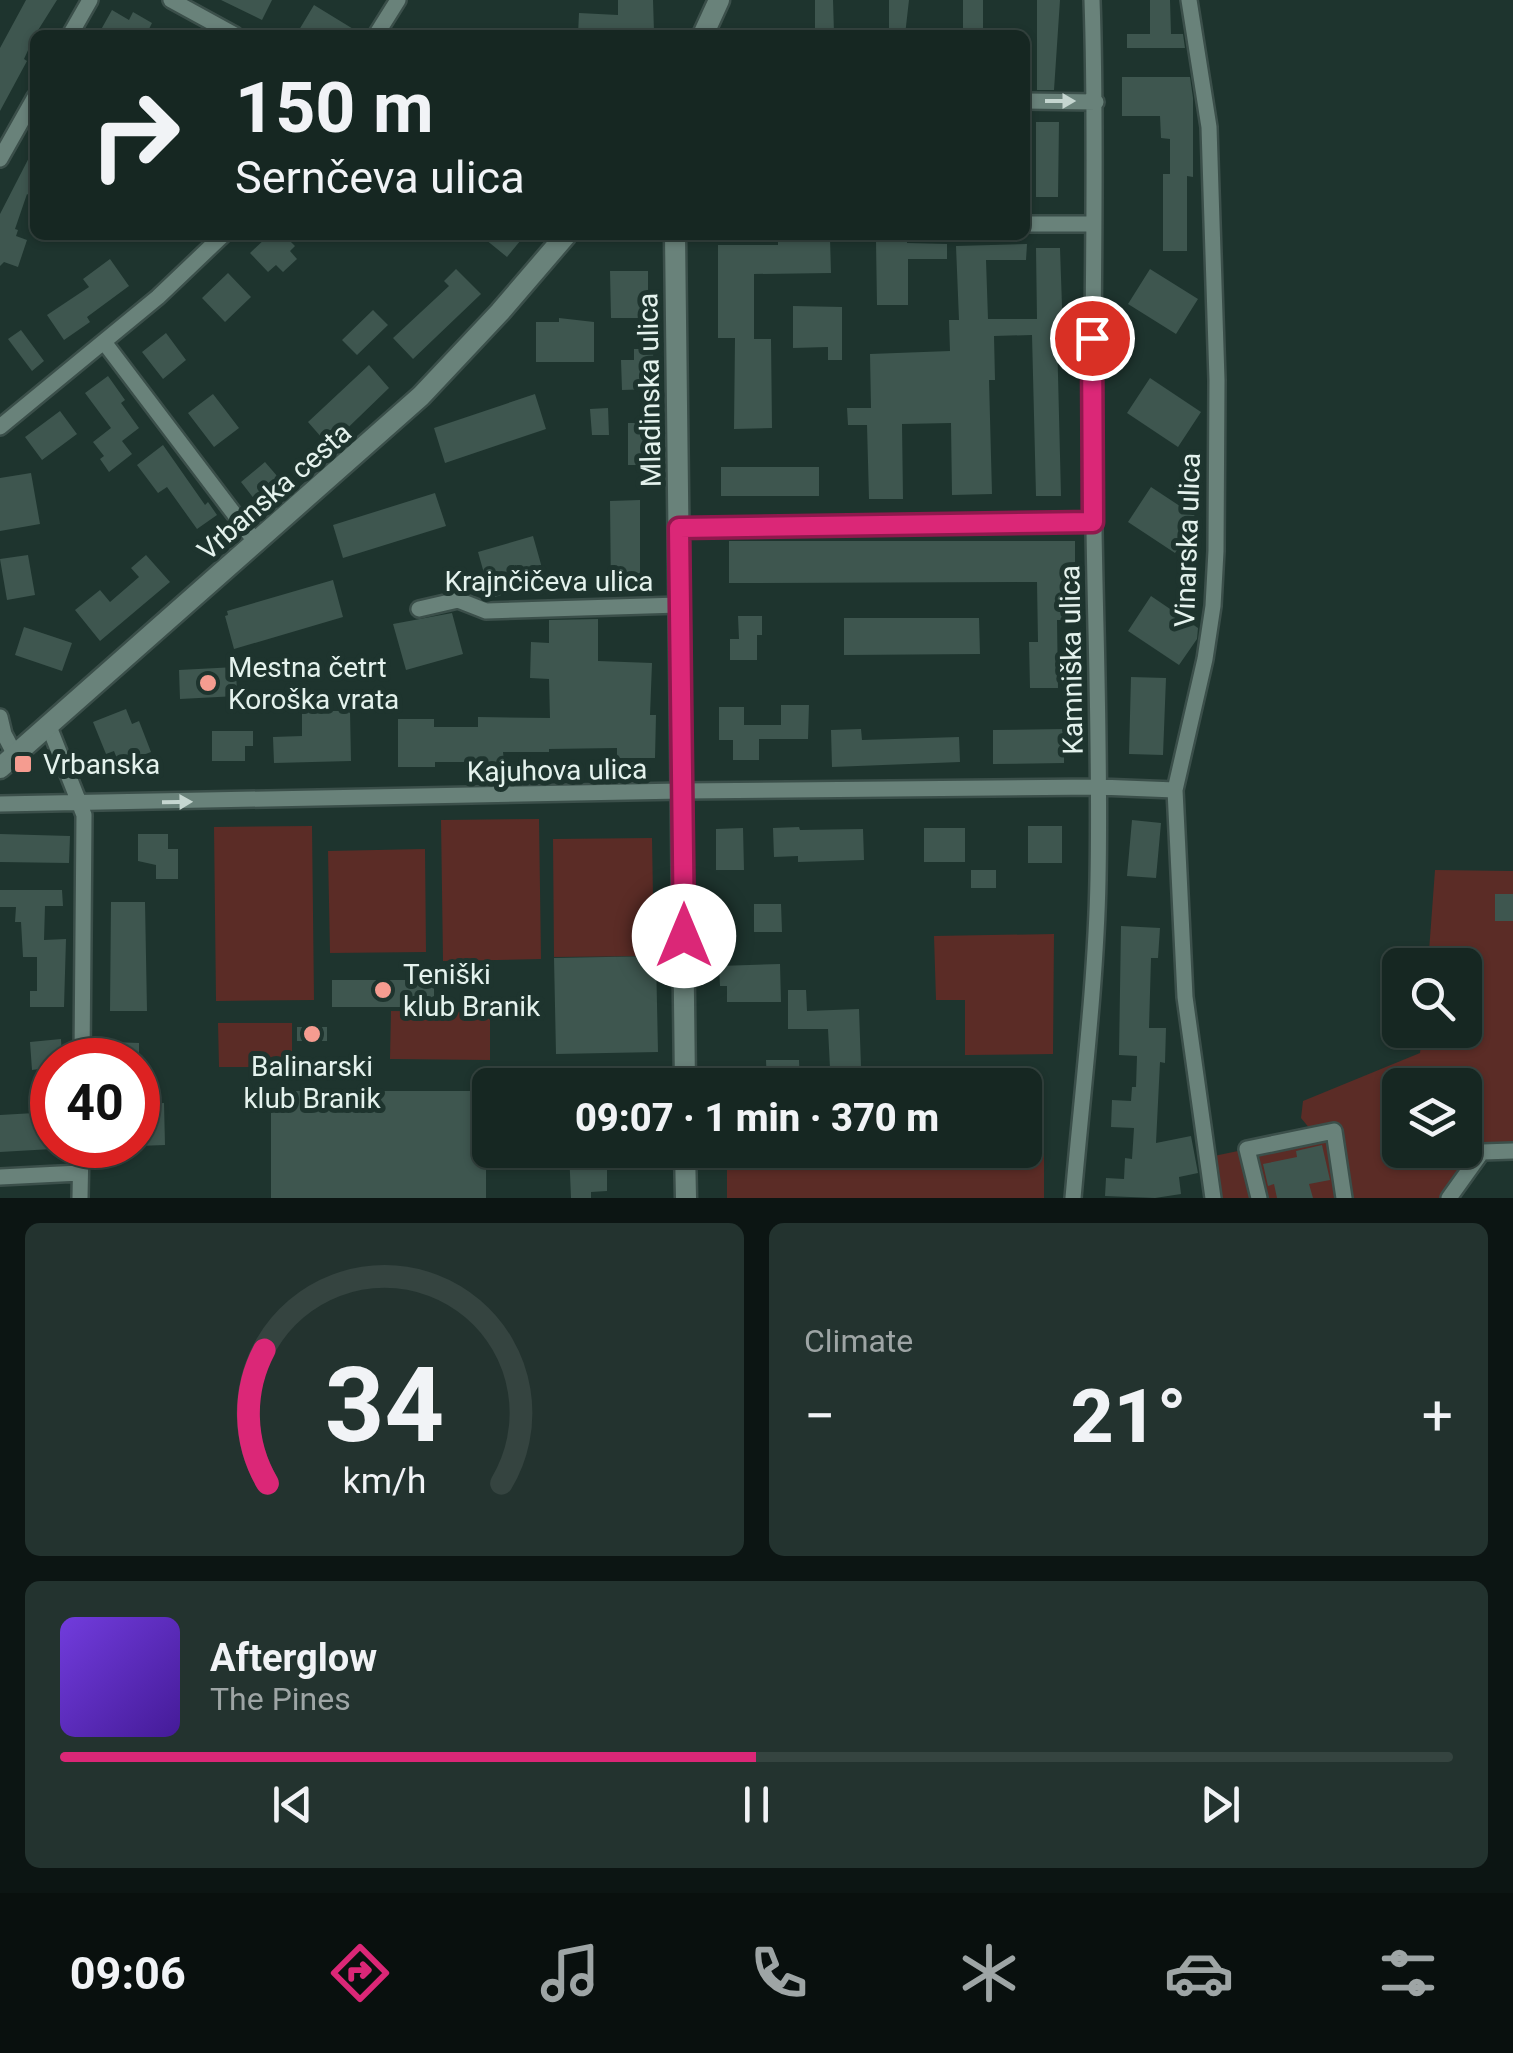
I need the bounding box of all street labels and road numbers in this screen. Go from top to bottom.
street label: Mladinska ulica [631,293,668,487]
street label: Vrbanska cesta [191,416,358,567]
street label: Vinarska ulica [1168,452,1207,628]
street label: Krajnčičeva ulica [444,565,654,598]
street label: Kamniška ulica [1053,565,1090,755]
street label: Kajuhova ulica [466,752,648,789]

